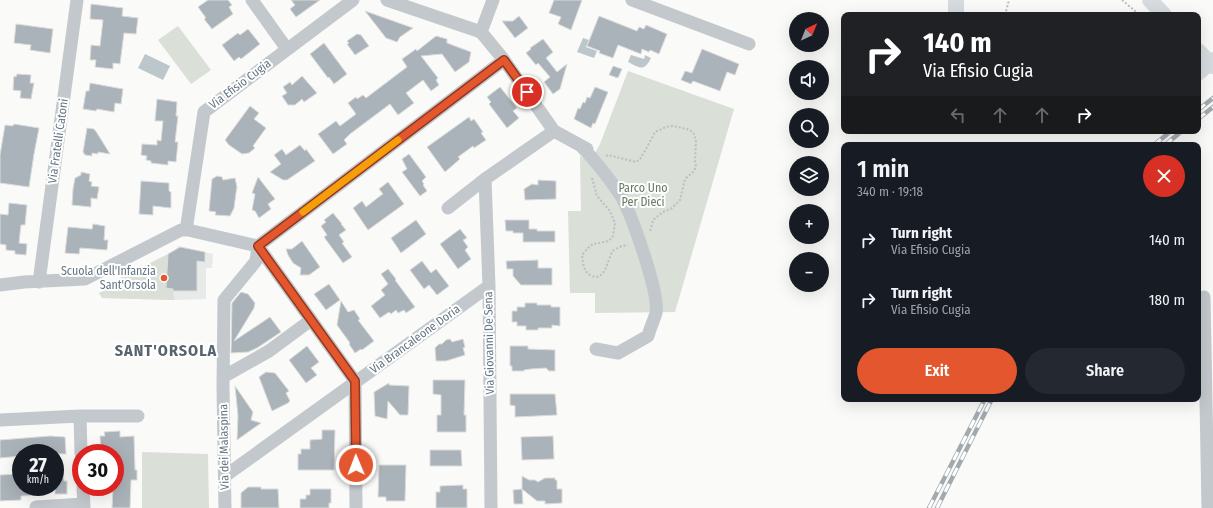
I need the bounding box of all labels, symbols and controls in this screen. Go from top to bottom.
north arrow [789,12,829,52]
map controls [789,12,829,292]
text: 140 m [923,26,992,59]
icon: right [857,28,909,80]
street label: Via Efisio Cugia [206,56,274,112]
button: sound [789,60,829,100]
text: Via Efisio Cugia [923,60,1033,82]
pin [510,75,544,109]
icon: arrive [516,81,538,103]
street label: Via Fratelli Catoni [45,98,71,184]
icon: left [947,104,969,126]
icon: ahead [989,104,1011,126]
icon: ahead [1031,104,1053,126]
icon: right [1073,104,1095,126]
button: search [789,108,829,148]
text: 1 min [857,155,909,183]
button: close [1143,155,1185,197]
button: layers [789,156,829,196]
park label: Parco Uno Per Dieci [618,181,668,209]
text: 340 m · 19:18 [857,184,923,199]
button: + [789,204,829,244]
text: Turn right [891,224,952,242]
icon: right [857,229,879,251]
text: 140 m [1149,231,1185,249]
text: Via Efisio Cugia [891,242,971,257]
button: − [789,252,829,292]
place label: Scuola dell'Infanzia Sant'Orsola [61,264,156,292]
marker: Scuola dell'Infanzia Sant'Orsola [159,273,169,283]
text: Turn right [891,284,952,302]
icon: right [857,289,879,311]
street label: Via Giovanni De Sena [481,291,497,395]
text: 180 m [1149,291,1185,309]
street label: Via Brancaleone Doria [367,302,463,376]
text: Via Efisio Cugia [891,302,971,317]
district label: SANT'ORSOLA [115,341,217,360]
button: Exit [857,348,1017,394]
button: Share [1025,348,1185,394]
street label: Via dei Malaspina [216,404,232,490]
speed limit sign: 30 [72,444,124,496]
position arrow [335,444,377,486]
text: 27 [29,453,47,477]
text: km/h [27,474,49,486]

